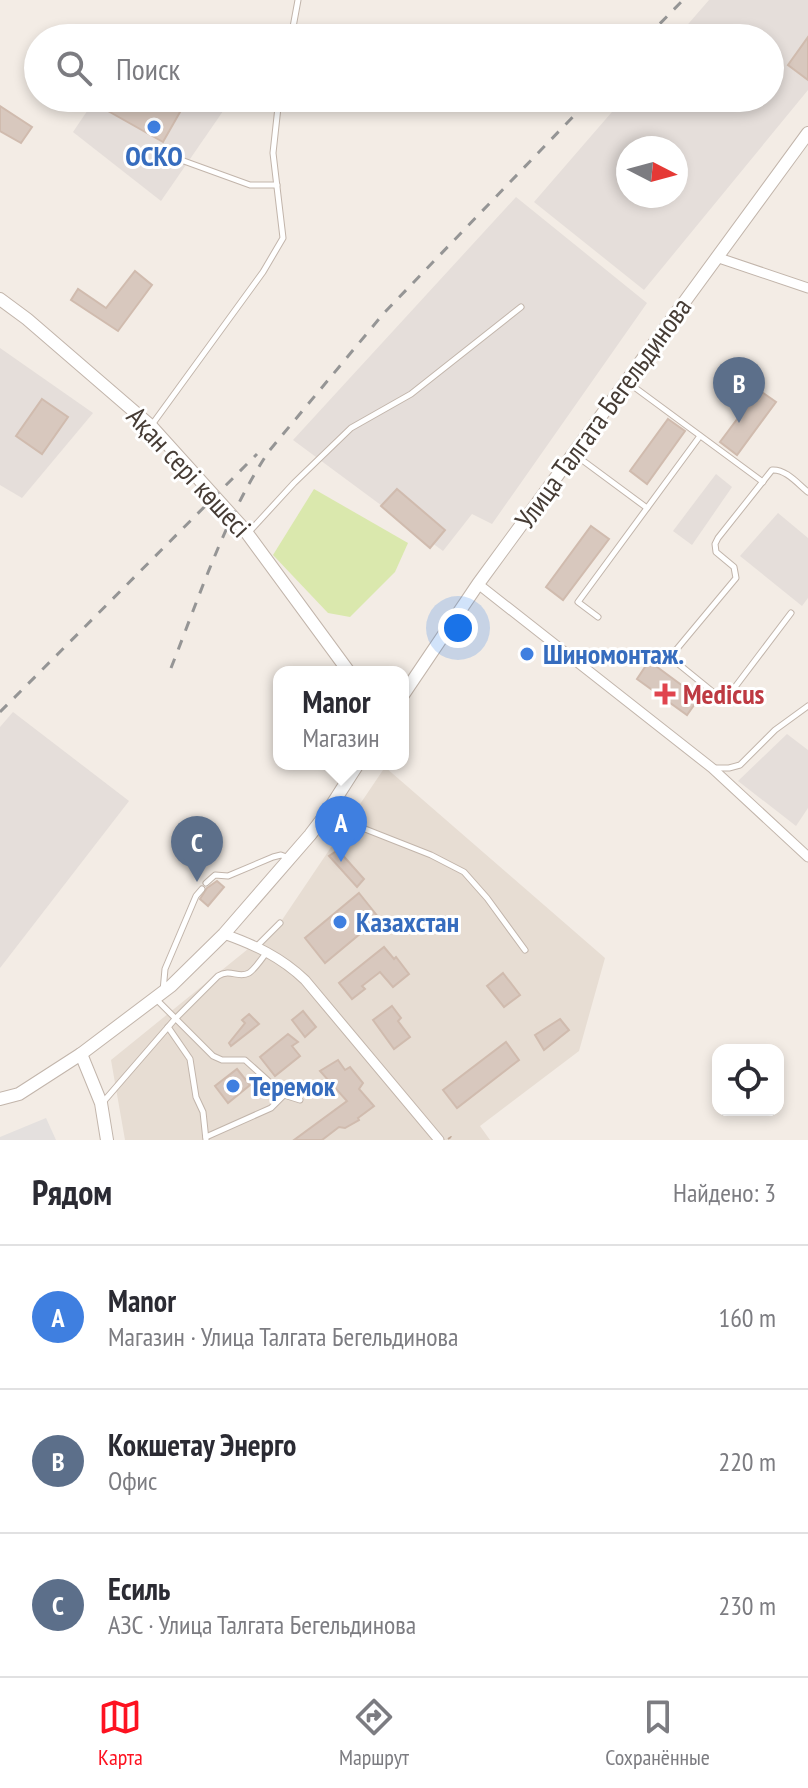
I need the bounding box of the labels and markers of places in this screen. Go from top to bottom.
marker: ОСКО [145,118,163,136]
place label: ОСКО [125,137,183,174]
pin: B [713,357,765,423]
place label: Шиномонтаж. [543,635,684,672]
marker: Шиномонтаж. [518,645,536,663]
place label: Medicus [683,675,765,712]
marker: Medicus [654,683,676,705]
pin: A [315,796,367,862]
pin: C [171,816,223,882]
place label: Казахстан [356,903,459,940]
marker: Казахстан [331,913,349,931]
place label: Теремок [249,1067,336,1104]
marker: Теремок [224,1077,242,1095]

